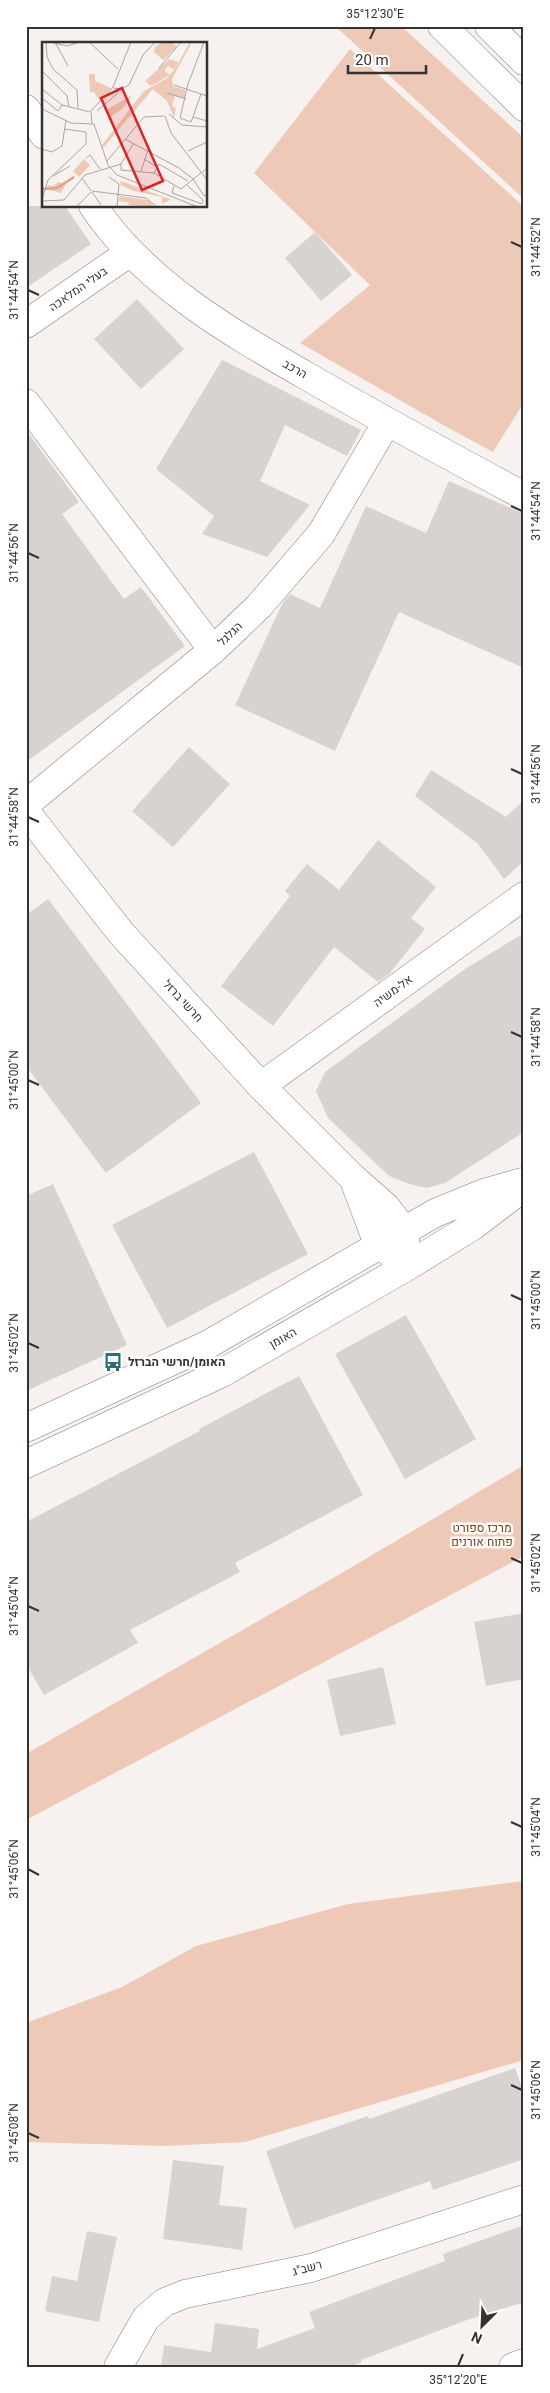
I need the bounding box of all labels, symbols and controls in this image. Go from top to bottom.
text: 35°12'30"E [346,7,404,21]
inset map [42,42,208,208]
scale bar [348,42,425,74]
text: 20 m [355,51,389,69]
text: 31°44'52"N [529,217,543,277]
text: 31°44'54"N [7,260,21,320]
street label: בעלי המלאכה [46,263,110,314]
street label: הרכב [280,357,310,381]
text: 31°44'54"N [529,481,543,541]
text: 31°44'56"N [7,523,21,583]
street label: הגלגל [215,619,245,649]
text: 31°44'56"N [529,744,543,804]
text: 31°44'58"N [7,787,21,847]
street label: אל-משיה [371,972,416,1010]
street label: חרשי ברזל [160,977,206,1025]
text: 31°44'58"N [529,1007,543,1067]
text: 31°45'00"N [7,1050,21,1110]
text: 31°45'00"N [529,1270,543,1330]
text: 31°45'02"N [7,1313,21,1373]
street label: האומן [267,1325,299,1351]
bus stop icon: האומן/חרשי הברזל [102,1351,124,1373]
place label: האומן/חרשי הברזל [128,1355,225,1369]
park label: מרכז ספורט פתוח אורנים [451,1521,513,1549]
text: 31°45'02"N [529,1533,543,1593]
text: 31°45'04"N [7,1576,21,1636]
text: 31°45'04"N [529,1797,543,1857]
text: 31°45'06"N [7,1839,21,1899]
text: 31°45'06"N [529,2060,543,2120]
text: 31°45'08"N [7,2103,21,2163]
street label: רשב"ג [291,2257,323,2279]
north arrow [458,2300,508,2350]
text: N [469,2329,484,2347]
text: 35°12'20"E [429,2373,487,2387]

